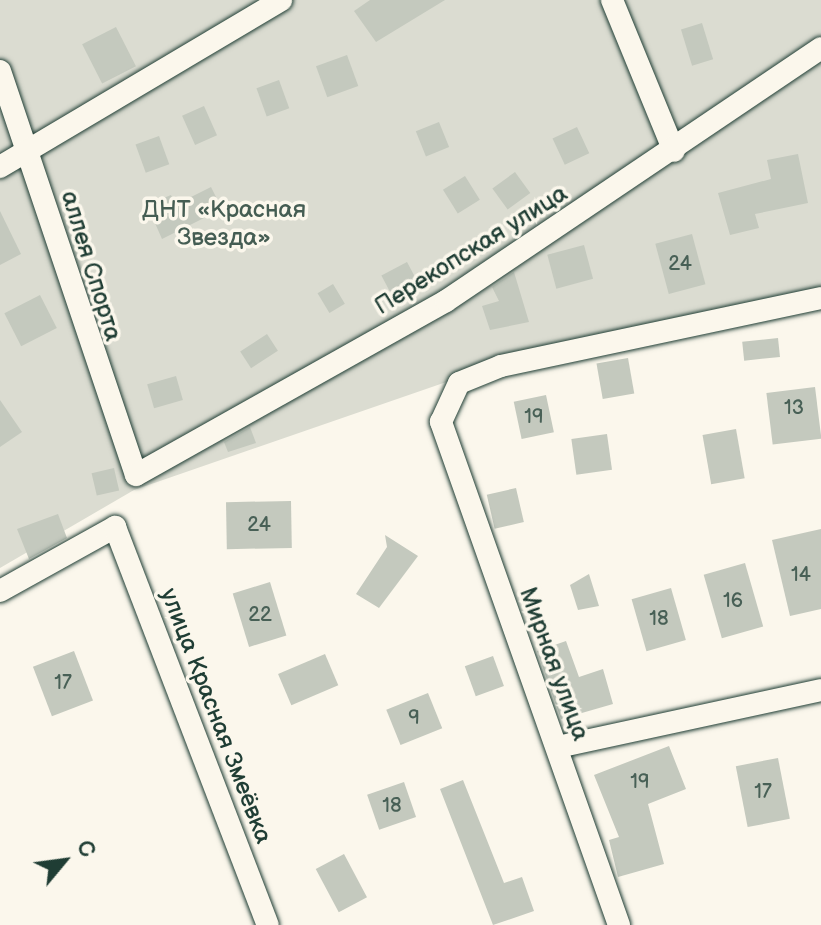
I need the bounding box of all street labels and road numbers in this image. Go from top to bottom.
street label: Перекопская улица [369,179,573,321]
street label: аллея Спорта [55,188,127,344]
street label: Мирная улица [513,583,595,745]
street label: улица Красная Змеёвка [154,584,278,848]

